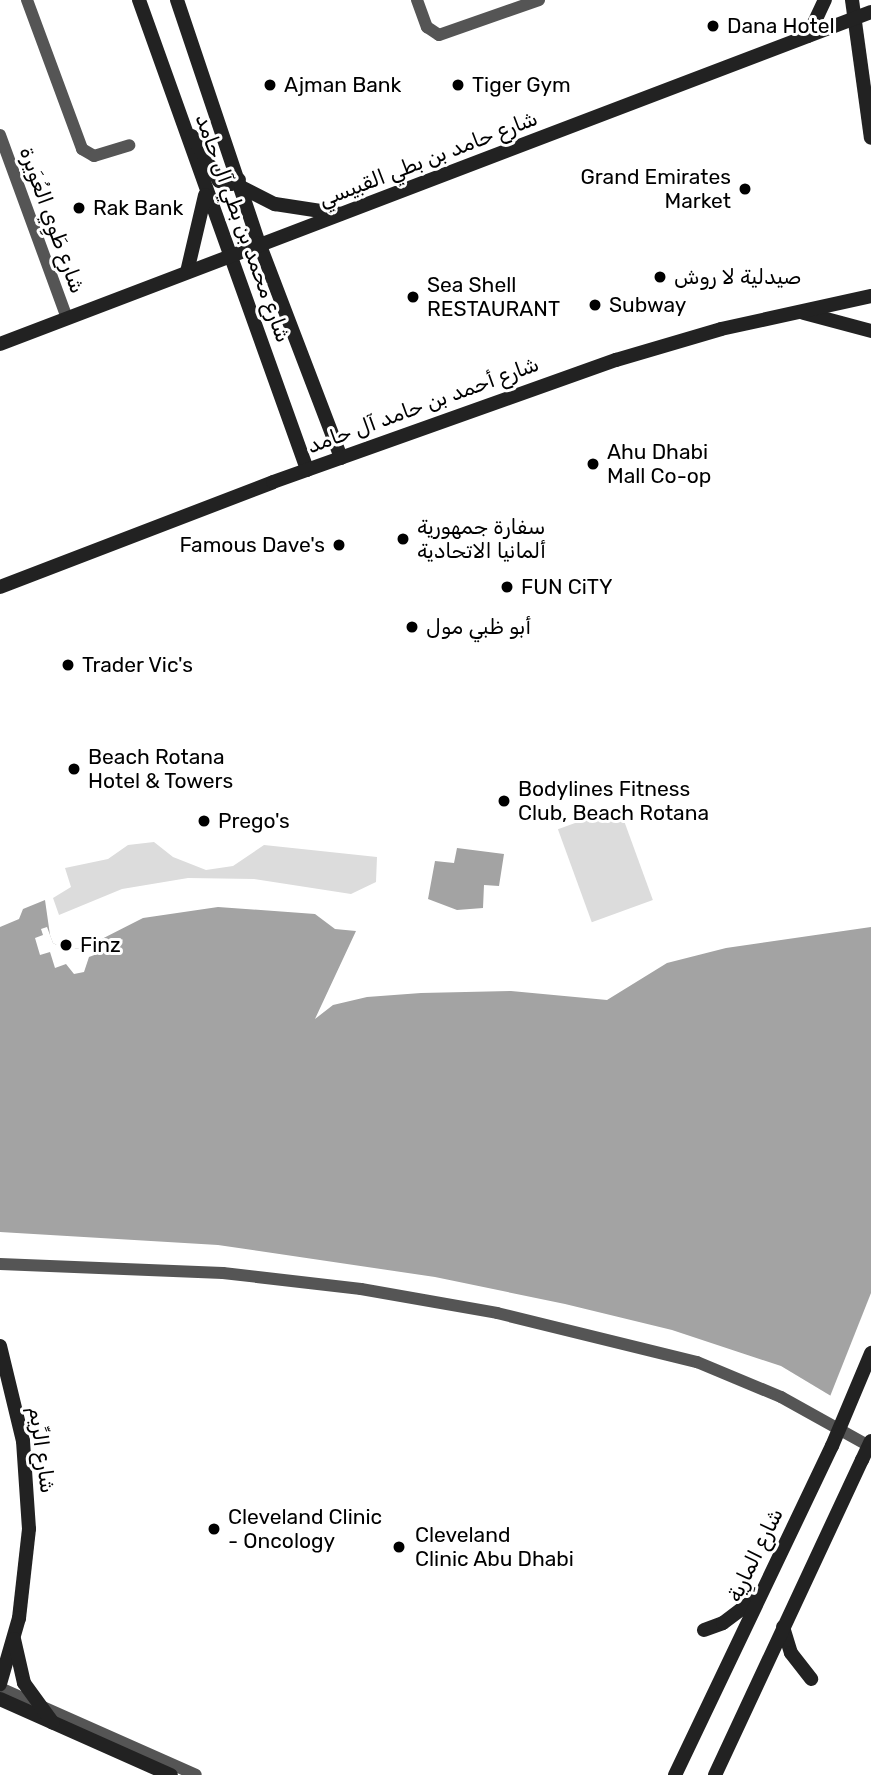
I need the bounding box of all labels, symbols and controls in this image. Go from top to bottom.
place label: Dana Hotel [727,13,835,39]
marker: Dana Hotel [705,18,721,34]
place label: Ajman Bank [284,72,401,98]
place label: Tiger Gym [472,72,571,98]
marker: Ajman Bank [262,77,278,93]
marker: Tiger Gym [450,77,466,93]
street label: شارع حامد بن بطي القبيسي [315,106,541,212]
street label: شارع محمد بن بطي آل حامد [190,110,296,346]
street label: شارع طَوِي العُوَيرة [14,143,90,297]
place label: Grand Emirates Market [580,164,731,214]
marker: Grand Emirates Market [737,181,753,197]
place label: Rak Bank [93,195,184,221]
marker: Rak Bank [71,200,87,216]
place label: صيدلية لا روش [674,264,801,290]
marker: صيدلية لا روش [652,269,668,285]
place label: Sea Shell RESTAURANT [427,272,560,322]
marker: Sea Shell RESTAURANT [405,289,421,305]
place label: Subway [609,292,686,318]
marker: Subway [587,297,603,313]
street label: شارع أحمد بن حامد آل حامد [304,351,542,459]
place label: Ahu Dhabi Mall Co-op [607,439,711,489]
marker: Ahu Dhabi Mall Co-op [585,456,601,472]
place label: سفارة جمهورية ألمانيا الاتحادية [417,514,546,564]
marker: سفارة جمهورية ألمانيا الاتحادية [395,531,411,547]
place label: Famous Dave's [179,532,325,558]
marker: Famous Dave's [331,537,347,553]
place label: FUN CiTY [521,574,612,600]
marker: FUN CiTY [499,579,515,595]
place label: أبو ظبي مول [426,614,531,640]
marker: أبو ظبي مول [404,619,420,635]
place label: Trader Vic's [82,652,194,678]
marker: Trader Vic's [60,657,76,673]
place label: Beach Rotana Hotel & Towers [88,744,234,794]
marker: Beach Rotana Hotel & Towers [66,761,82,777]
place label: Bodylines Fitness Club, Beach Rotana [518,776,709,826]
marker: Bodylines Fitness Club, Beach Rotana [496,793,512,809]
place label: Prego's [218,808,290,834]
marker: Prego's [196,813,212,829]
place label: Finz [80,932,121,958]
marker: Finz [58,937,74,953]
street label: شارع الرِّيم [23,1405,61,1495]
place label: Cleveland Clinic - Oncology [228,1504,382,1554]
street label: شارع المارِية [721,1504,789,1606]
marker: Cleveland Clinic - Oncology [206,1521,222,1537]
place label: Cleveland Clinic Abu Dhabi [415,1522,574,1572]
marker: Cleveland Clinic Abu Dhabi [389,1537,409,1557]

